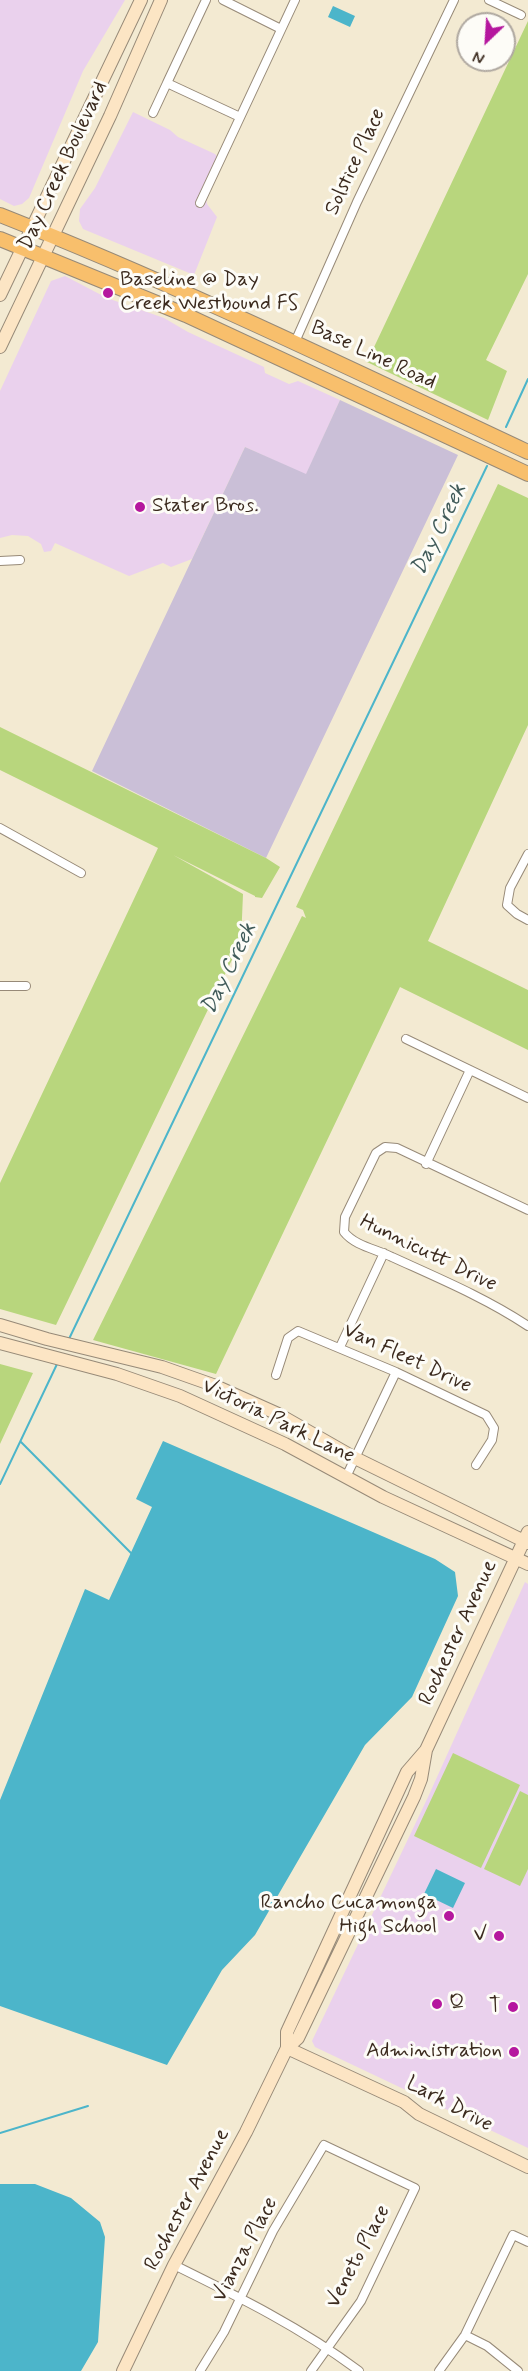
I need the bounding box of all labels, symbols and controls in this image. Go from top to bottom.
north arrow [456,12,516,72]
text: N [470,45,488,69]
street label: Day Creek Boulevard [14,78,114,254]
street label: Solstice Place [320,105,392,219]
place label: Baseline @ Day Creek Westbound FS [120,268,299,318]
marker: Baseline @ Day Creek Westbound FS [101,286,115,300]
street label: Base Line Road [306,316,440,396]
water label: Day Creek [407,480,473,580]
place label: Stater Bros. [152,494,259,520]
marker: Stater Bros. [133,500,147,514]
water label: Day Creek [197,919,263,1019]
street label: Hunnicutt Drive [355,1210,501,1298]
street label: Van Fleet Drive [339,1318,475,1400]
street label: Victoria Park Lane [198,1374,358,1470]
street label: Rochester Avenue [414,1556,504,1710]
place label: Rancho Cucamonga High School [260,1891,437,1941]
marker: Rancho Cucamonga High School [442,1909,456,1923]
place label: V [473,1923,487,1949]
marker: V [492,1929,506,1943]
place label: Q [449,1991,465,2017]
place label: T [489,1994,501,2020]
marker: Q [430,1997,444,2011]
marker: T [506,2000,520,2014]
place label: Administration [366,2039,502,2065]
marker: Administration [507,2045,521,2059]
street label: Lark Drive [401,2072,497,2138]
street label: Rochester Avenue [140,2125,236,2275]
street label: Vianza Place [208,2193,284,2307]
street label: Veneto Place [321,2201,397,2313]

